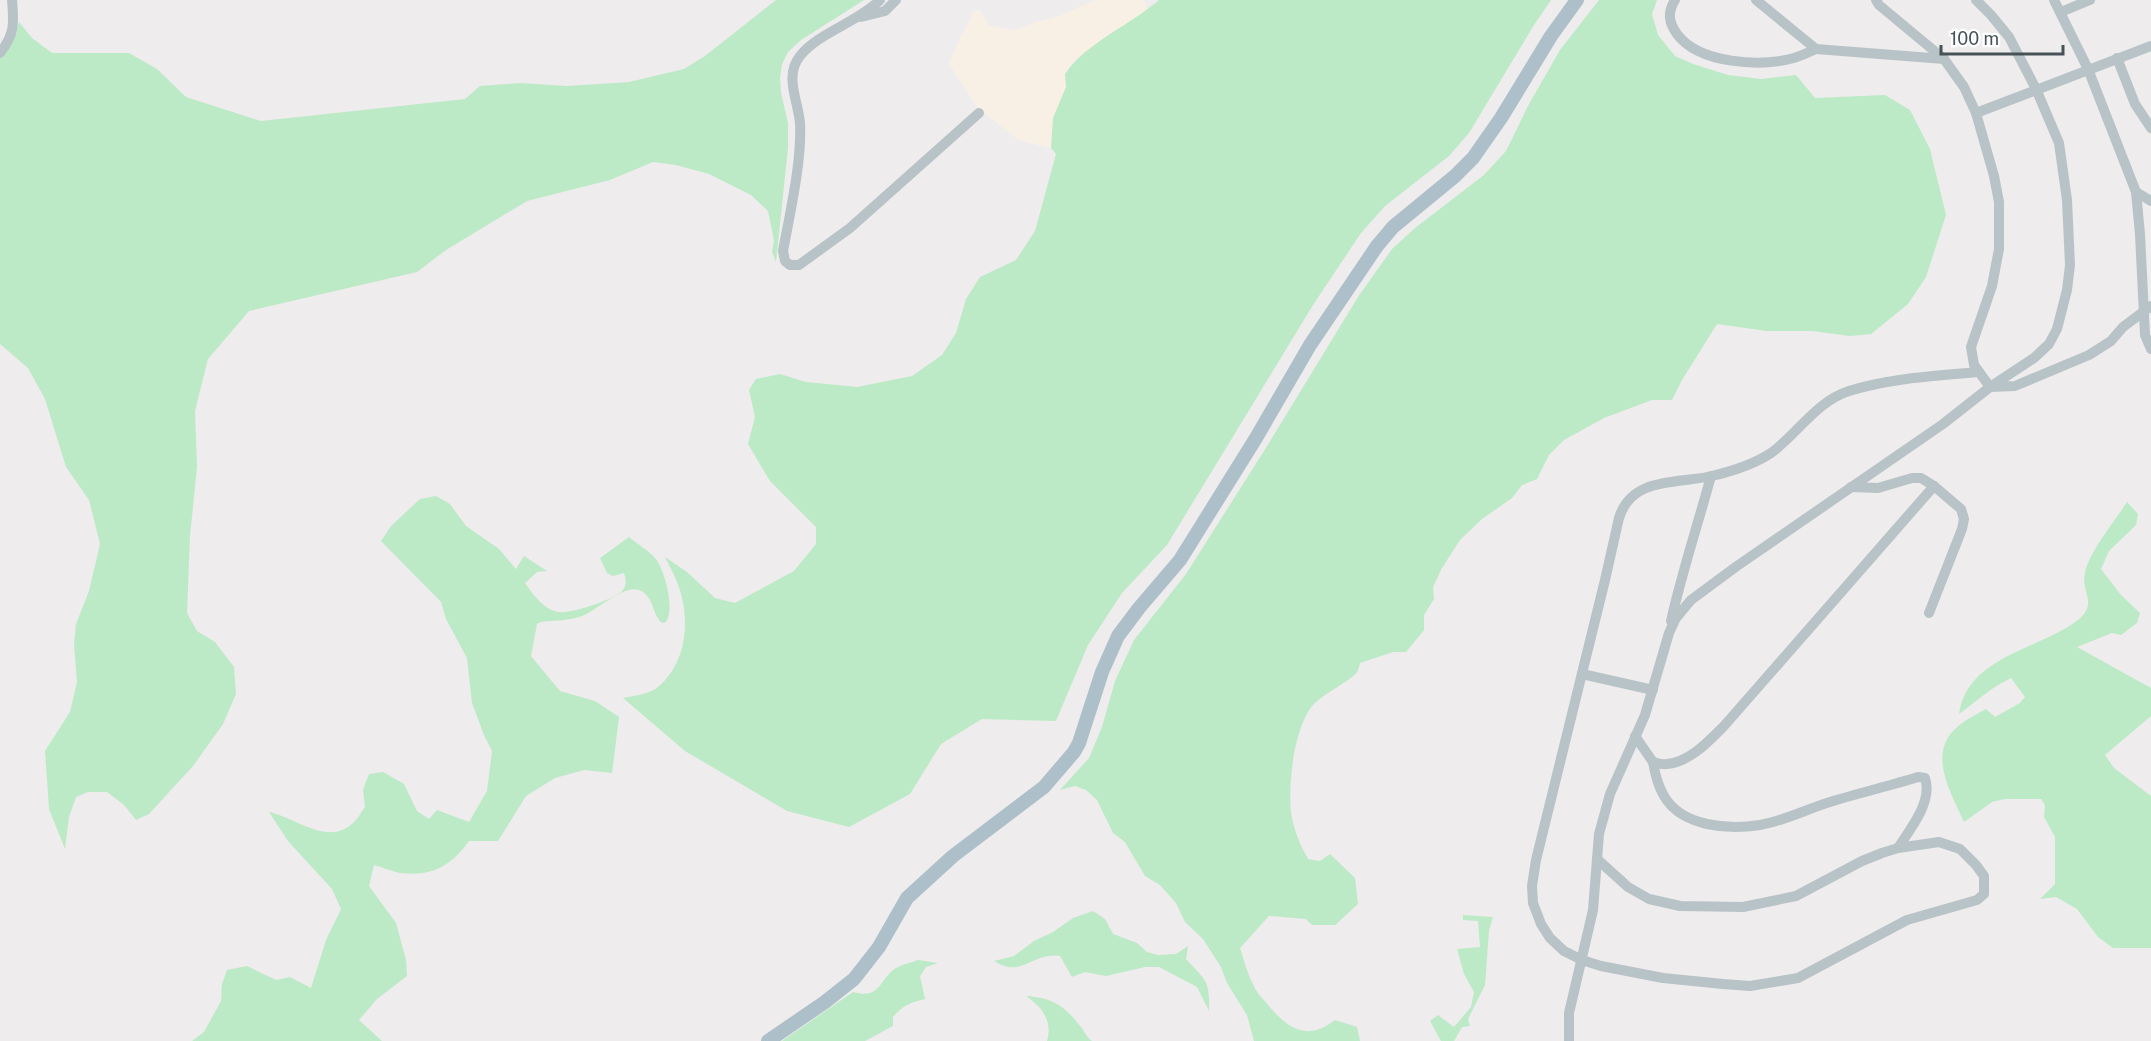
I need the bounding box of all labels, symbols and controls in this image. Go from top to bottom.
scale bar [1941,18,2062,56]
text: 100 m [1950,28,1999,49]

